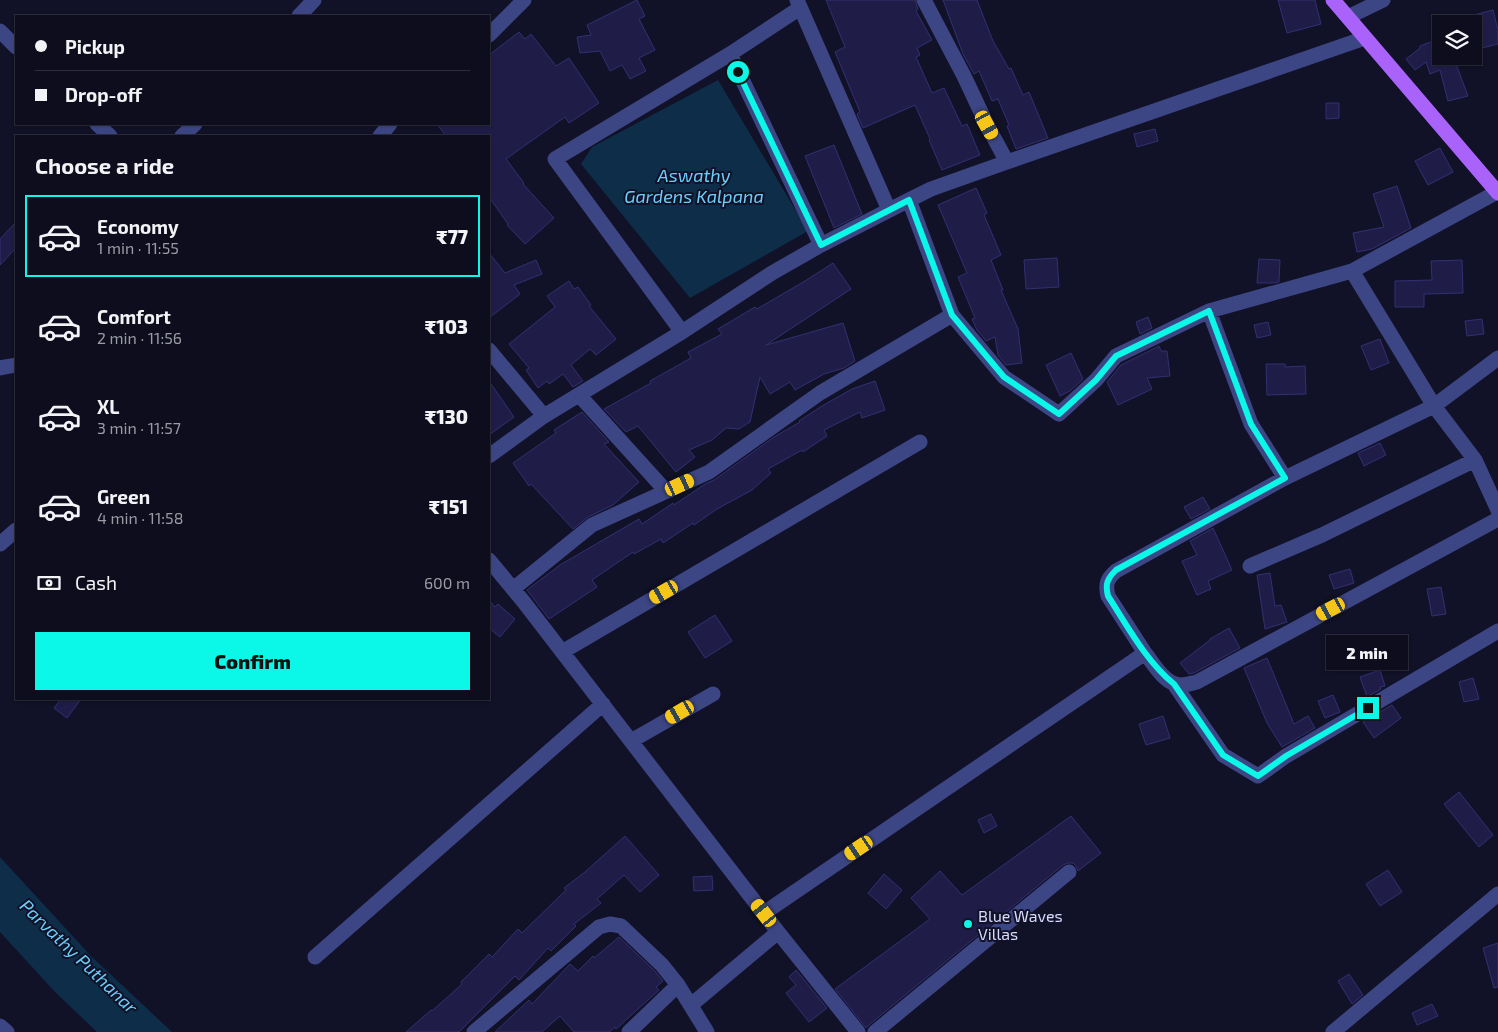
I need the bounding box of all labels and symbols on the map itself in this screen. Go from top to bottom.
route start [727,61,749,83]
car [973,108,1000,142]
water label: Aswathy Gardens Kalpana [624,164,764,207]
car [663,472,696,498]
car [647,578,680,606]
car [1314,595,1347,623]
callout: 2 min [1327,636,1409,670]
route end [1357,697,1379,719]
car [663,698,696,726]
car [842,833,875,863]
water label: Parvathy Puthanar [16,894,143,1018]
car [748,897,779,929]
place label: Blue Waves Villas [978,906,1063,943]
marker: Blue Waves Villas [962,918,974,930]

